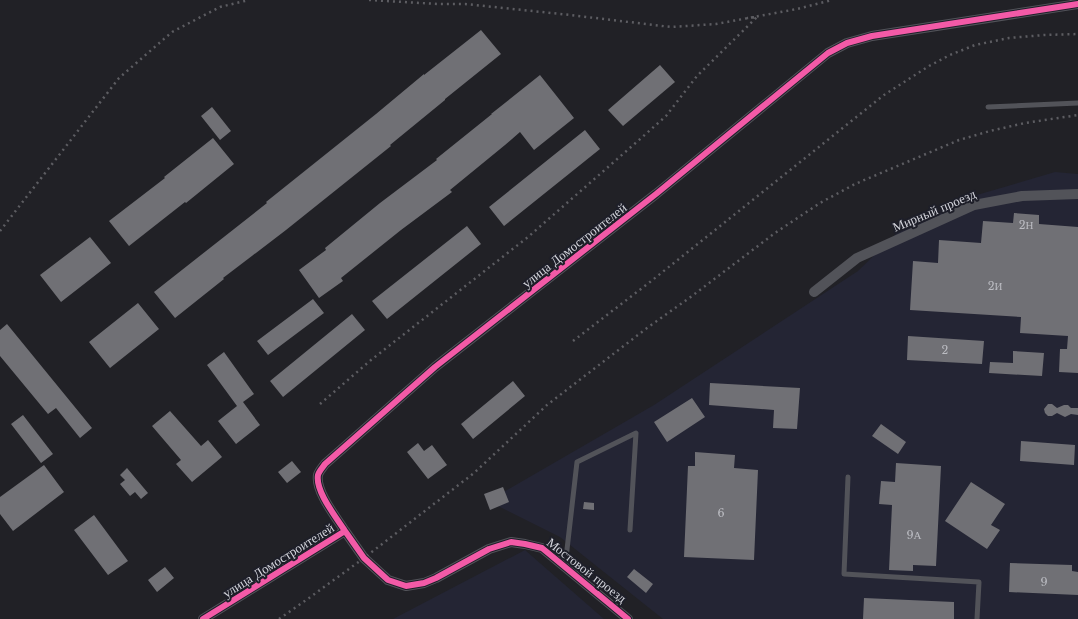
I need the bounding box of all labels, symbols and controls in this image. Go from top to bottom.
street label: Мирный проезд [890,185,979,236]
street label: улица Домостроителей [519,199,630,292]
house number: 2Н [1019,218,1033,232]
house number: 2И [988,279,1002,293]
house number: 2 [942,343,949,357]
house number: 6 [717,506,725,520]
street label: улица Домостроителей [219,519,337,602]
house number: 9А [906,528,922,542]
street label: Мостовой проезд [543,534,630,607]
house number: 9 [1040,575,1048,589]

